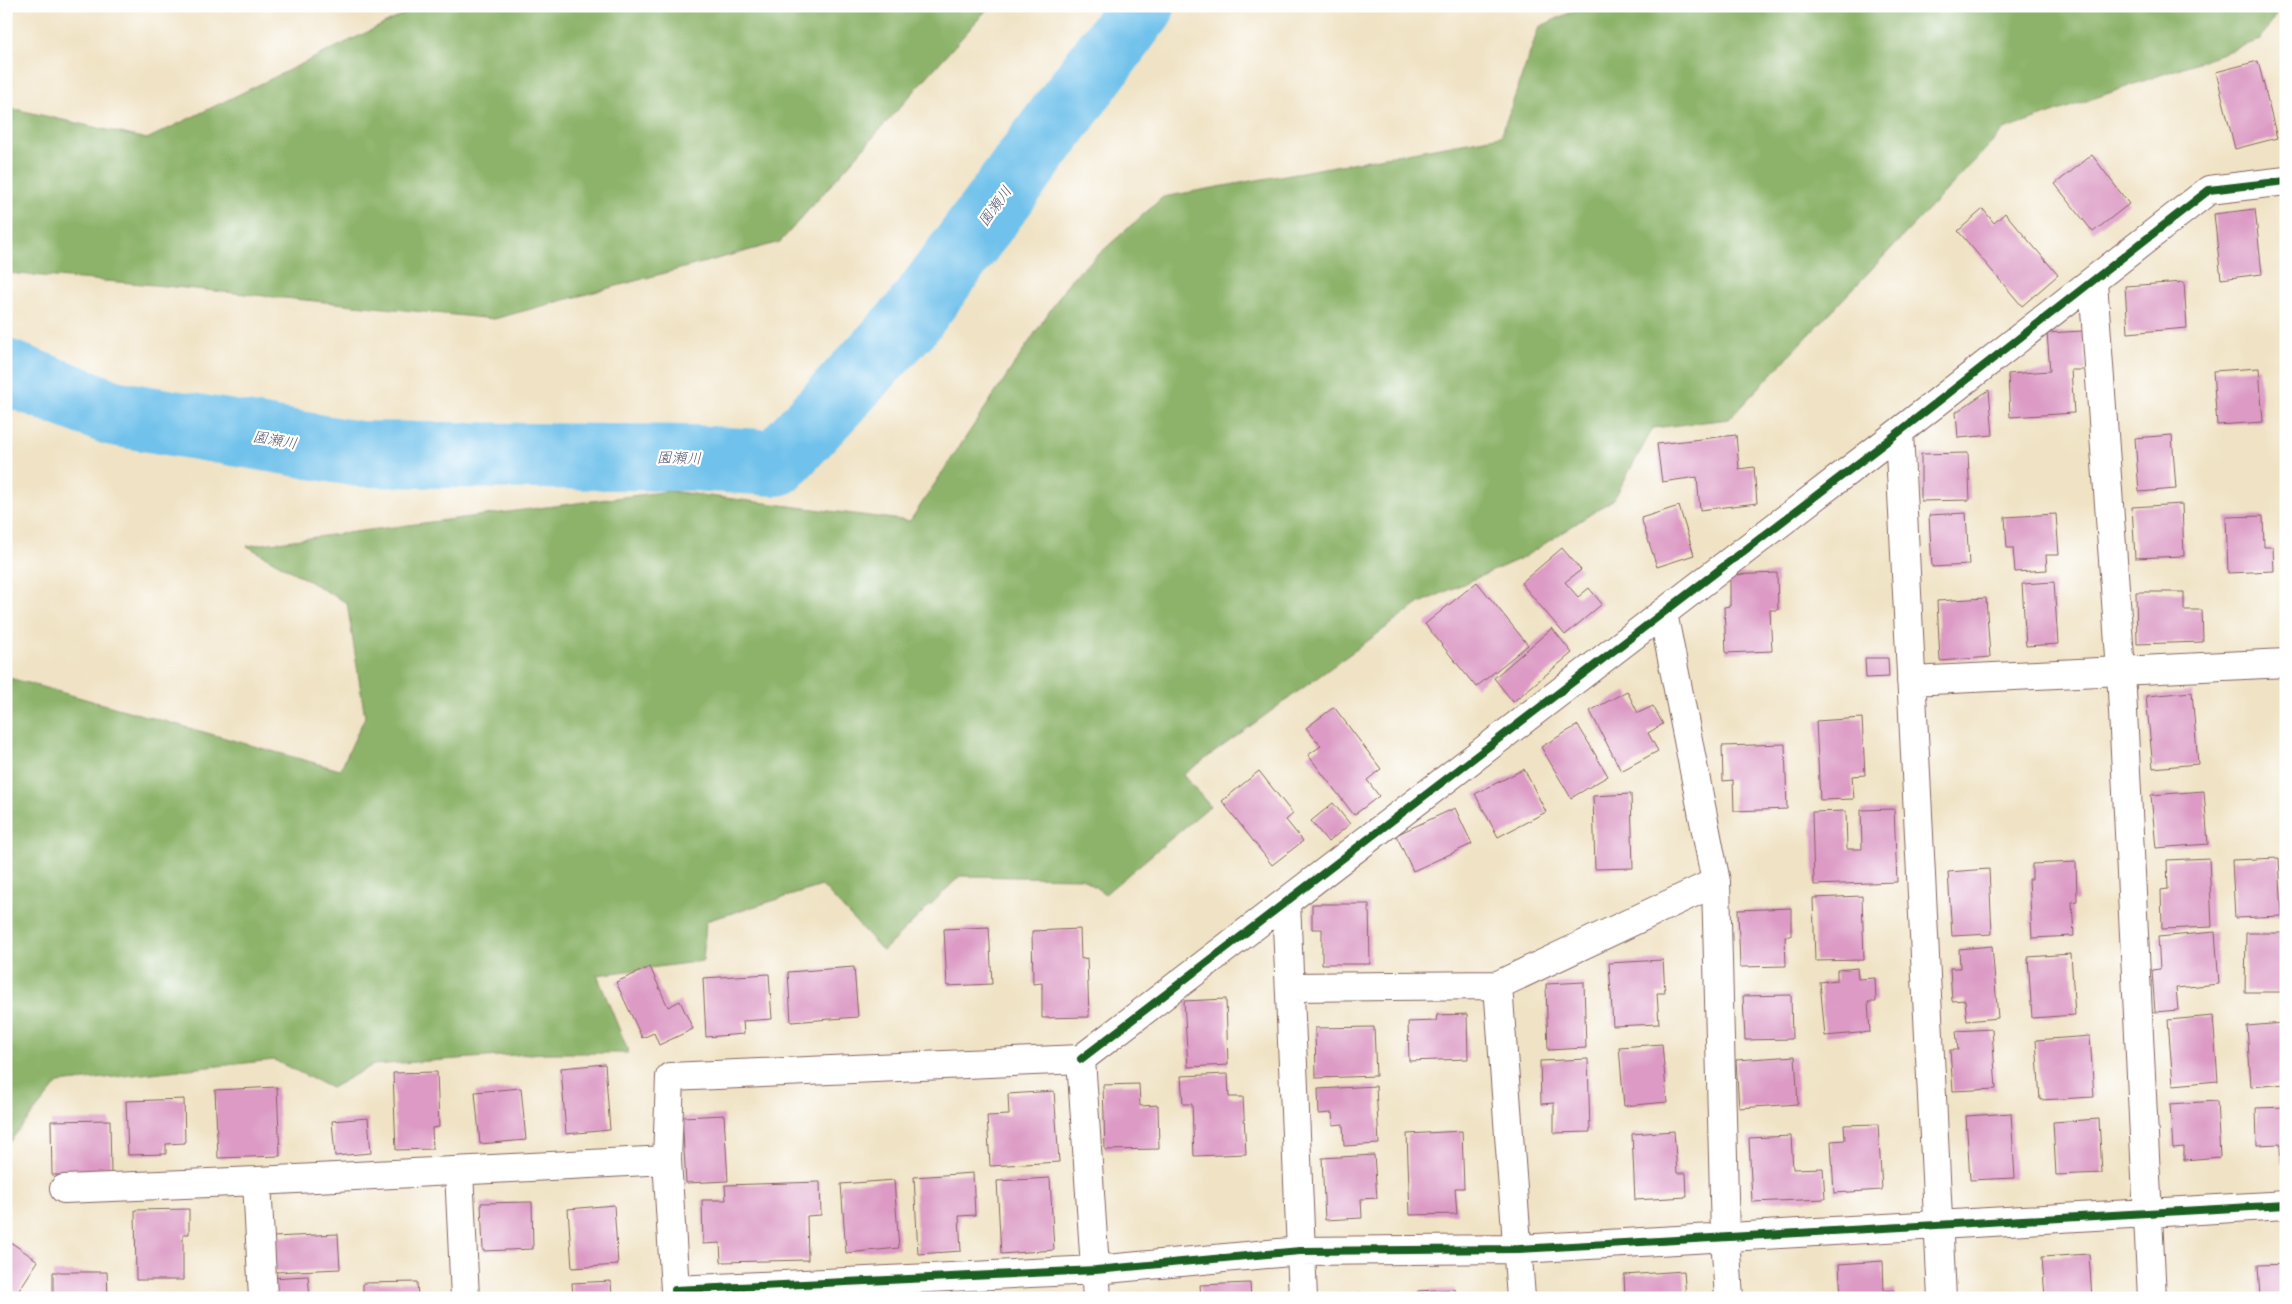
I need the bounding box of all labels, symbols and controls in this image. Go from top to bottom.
water label: 園瀬川 [974,183,1016,230]
water label: 園瀬川 [251,427,299,454]
water label: 園瀬川 [656,449,702,468]

